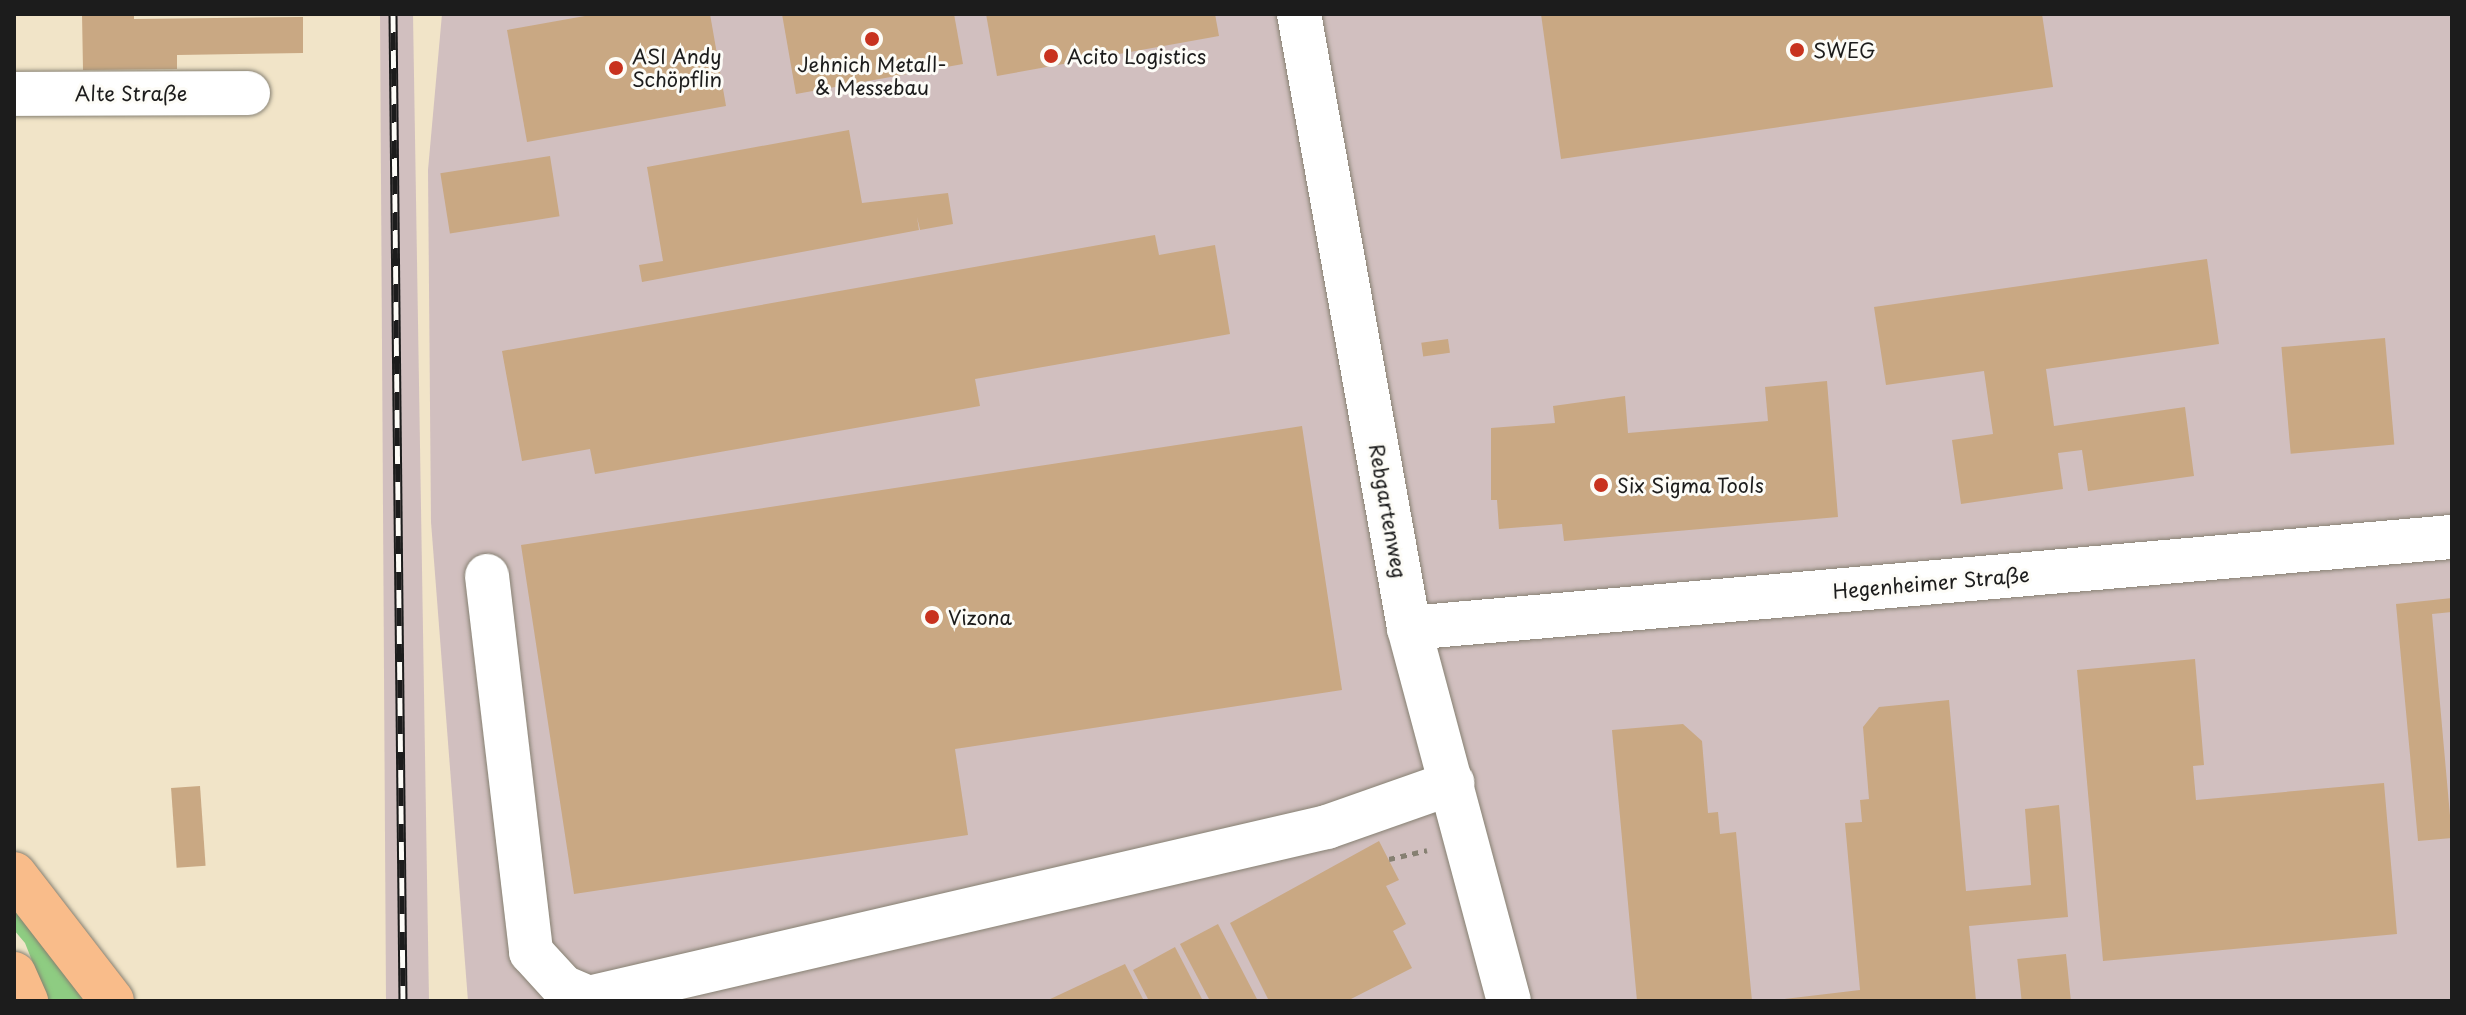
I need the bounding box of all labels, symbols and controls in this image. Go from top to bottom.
marker: Jehnich Metall- & Messebau [863,30,881,48]
place label: SWEG [1813,38,1875,62]
marker: SWEG [1788,41,1806,59]
place label: ASI Andy Schöpflin [632,44,722,91]
place label: Acito Logistics [1067,44,1207,68]
marker: Acito Logistics [1042,47,1060,65]
place label: Jehnich Metall- & Messebau [797,52,947,99]
marker: ASI Andy Schöpflin [607,59,625,77]
street label: Alte Straße [74,81,188,105]
street label: Rebgartenweg [1364,442,1412,580]
place label: Six Sigma Tools [1617,473,1766,497]
marker: Six Sigma Tools [1592,476,1610,494]
street label: Hegenheimer Straße [1832,562,2030,604]
place label: Vizona [948,605,1012,629]
marker: Vizona [923,608,941,626]

